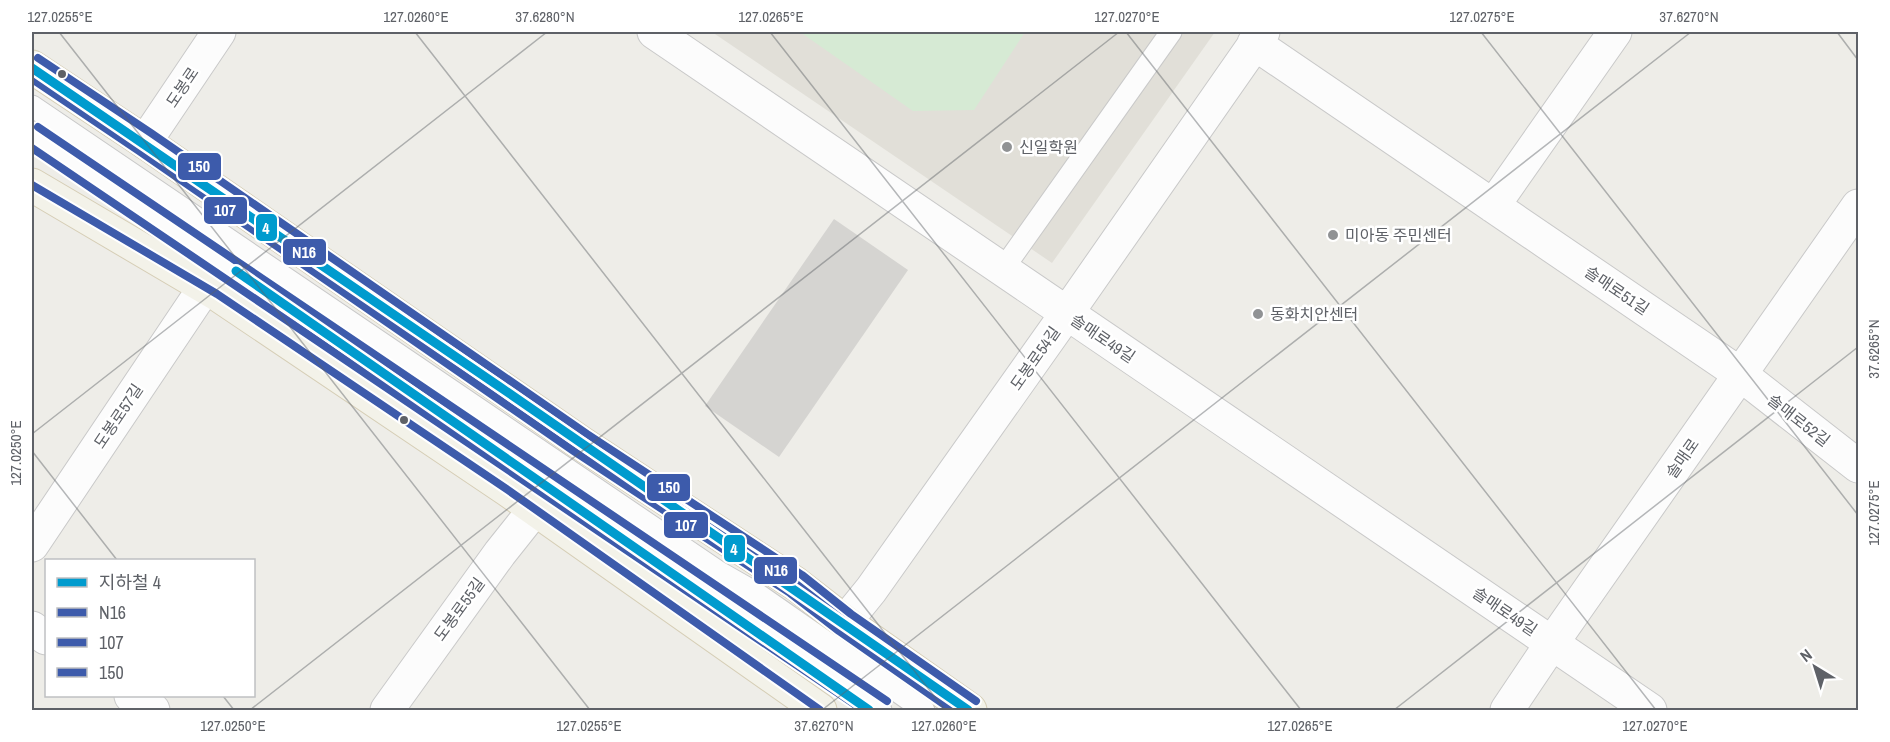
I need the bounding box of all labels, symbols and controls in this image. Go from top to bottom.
text: 127.0255°E [27,6,93,27]
text: 127.0260°E [383,6,449,27]
text: 37.6280°N [515,6,575,27]
text: 127.0265°E [738,6,804,27]
text: 127.0270°E [1094,6,1160,27]
text: 127.0275°E [1449,6,1515,27]
text: 37.6270°N [1659,6,1719,27]
street label: 도봉로 [161,62,204,111]
unlabelled marker [56,68,68,80]
place label: 신일학원 [1019,136,1078,158]
marker: 신일학원 [1000,140,1014,154]
line badge: 150 [177,152,222,181]
text: 150 [188,155,210,177]
line badge: 107 [203,196,248,225]
text: 107 [214,199,236,221]
line badge: 4 [255,213,278,242]
text: 4 [262,217,270,239]
place label: 미아동 주민센터 [1345,224,1452,246]
marker: 미아동 주민센터 [1326,228,1340,242]
line badge: N16 [282,238,327,266]
text: N16 [292,241,316,263]
street label: 솔매로51길 [1580,260,1654,320]
place label: 동화치안센터 [1270,303,1358,325]
marker: 동화치안센터 [1251,307,1265,321]
street label: 솔매로49길 [1066,308,1140,368]
text: 37.6265°N [1863,319,1884,379]
street label: 도봉로54길 [1005,322,1065,394]
street label: 도봉로57길 [88,379,148,453]
street label: 솔매로52길 [1763,389,1835,451]
unlabelled marker [398,414,410,426]
text: 127.0250°E [5,420,26,486]
street label: 솔매로 [1660,433,1704,482]
line badge: 150 [646,473,691,502]
text: 150 [658,476,680,498]
text: 127.0275°E [1863,480,1884,546]
line badge: 107 [663,511,709,539]
text: 107 [675,514,697,536]
line badge: 4 [723,534,746,563]
text: 4 [730,538,738,560]
line badge: N16 [753,556,798,585]
legend [45,559,255,697]
text: N16 [764,559,788,581]
text: 지하철 4 [99,570,161,595]
street label: 도봉로55길 [429,573,489,645]
street label: 솔매로49길 [1468,581,1542,641]
text: N16 [99,600,126,625]
text: 107 [99,630,124,655]
north arrow [1785,637,1845,697]
text: N [1795,644,1816,667]
text: 150 [99,660,124,685]
text: 127.0250°E [200,715,266,736]
text: 127.0255°E [556,715,622,736]
text: 37.6270°N [794,715,854,736]
text: 127.0260°E [911,715,977,736]
text: 127.0265°E [1267,715,1333,736]
text: 127.0270°E [1622,715,1688,736]

